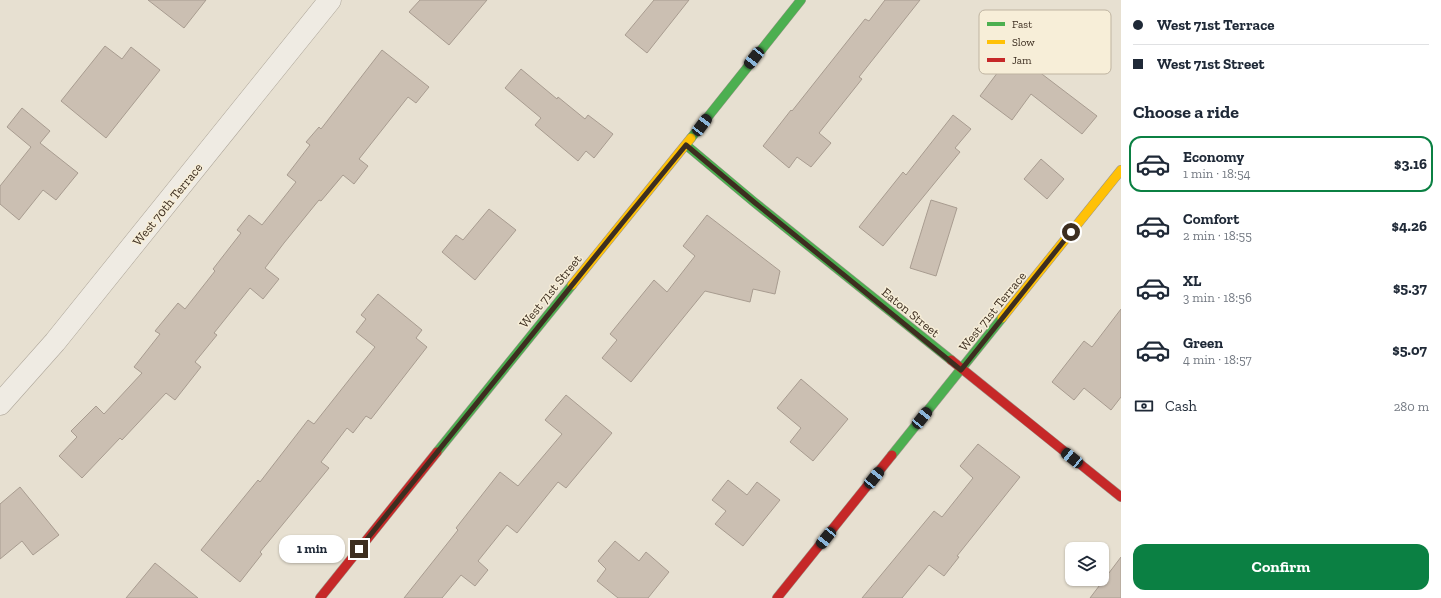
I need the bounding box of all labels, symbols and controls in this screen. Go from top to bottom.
legend [979,10,1111,74]
text: West 71st Terrace [1157,16,1274,34]
text: Fast [1012,18,1033,31]
text: Slow [1012,36,1035,49]
car [742,45,766,71]
text: Jam [1012,54,1032,67]
text: West 71st Street [1157,55,1264,73]
text: Choose a ride [1133,101,1239,123]
car [690,112,714,138]
icon: car [1135,146,1171,182]
text: Economy [1183,148,1244,166]
text: $3.16 [1394,155,1427,173]
street label: West 70th Terrace [129,160,205,249]
text: 1 min · 18:54 [1183,166,1251,181]
icon: car [1135,208,1171,244]
text: Comfort [1183,210,1239,228]
text: $4.26 [1392,217,1427,235]
route start [1062,223,1080,241]
text: 2 min · 18:55 [1183,228,1252,243]
street label: West 71st Street [516,252,585,331]
street label: West 71st Terrace [956,268,1029,354]
icon: car [1135,270,1171,306]
text: XL [1183,272,1201,290]
text: $5.37 [1393,279,1427,297]
street label: Eaton Street [879,285,943,340]
text: 3 min · 18:56 [1183,290,1252,305]
icon: car [1135,332,1171,368]
text: Green [1183,334,1223,352]
text: $5.07 [1392,341,1427,359]
text: 4 min · 18:57 [1183,352,1252,367]
icon: cash [1133,395,1155,417]
text: Cash [1165,397,1197,415]
text: 280 m [1394,399,1429,414]
car [910,405,934,431]
car [1059,446,1085,470]
car [862,465,886,491]
car [814,525,838,551]
callout: 1 min [279,535,345,563]
route end [350,540,368,558]
text: 1 min [297,541,327,556]
map controls [1065,542,1109,586]
button: layers [1065,542,1109,586]
button: Confirm [1133,544,1429,590]

